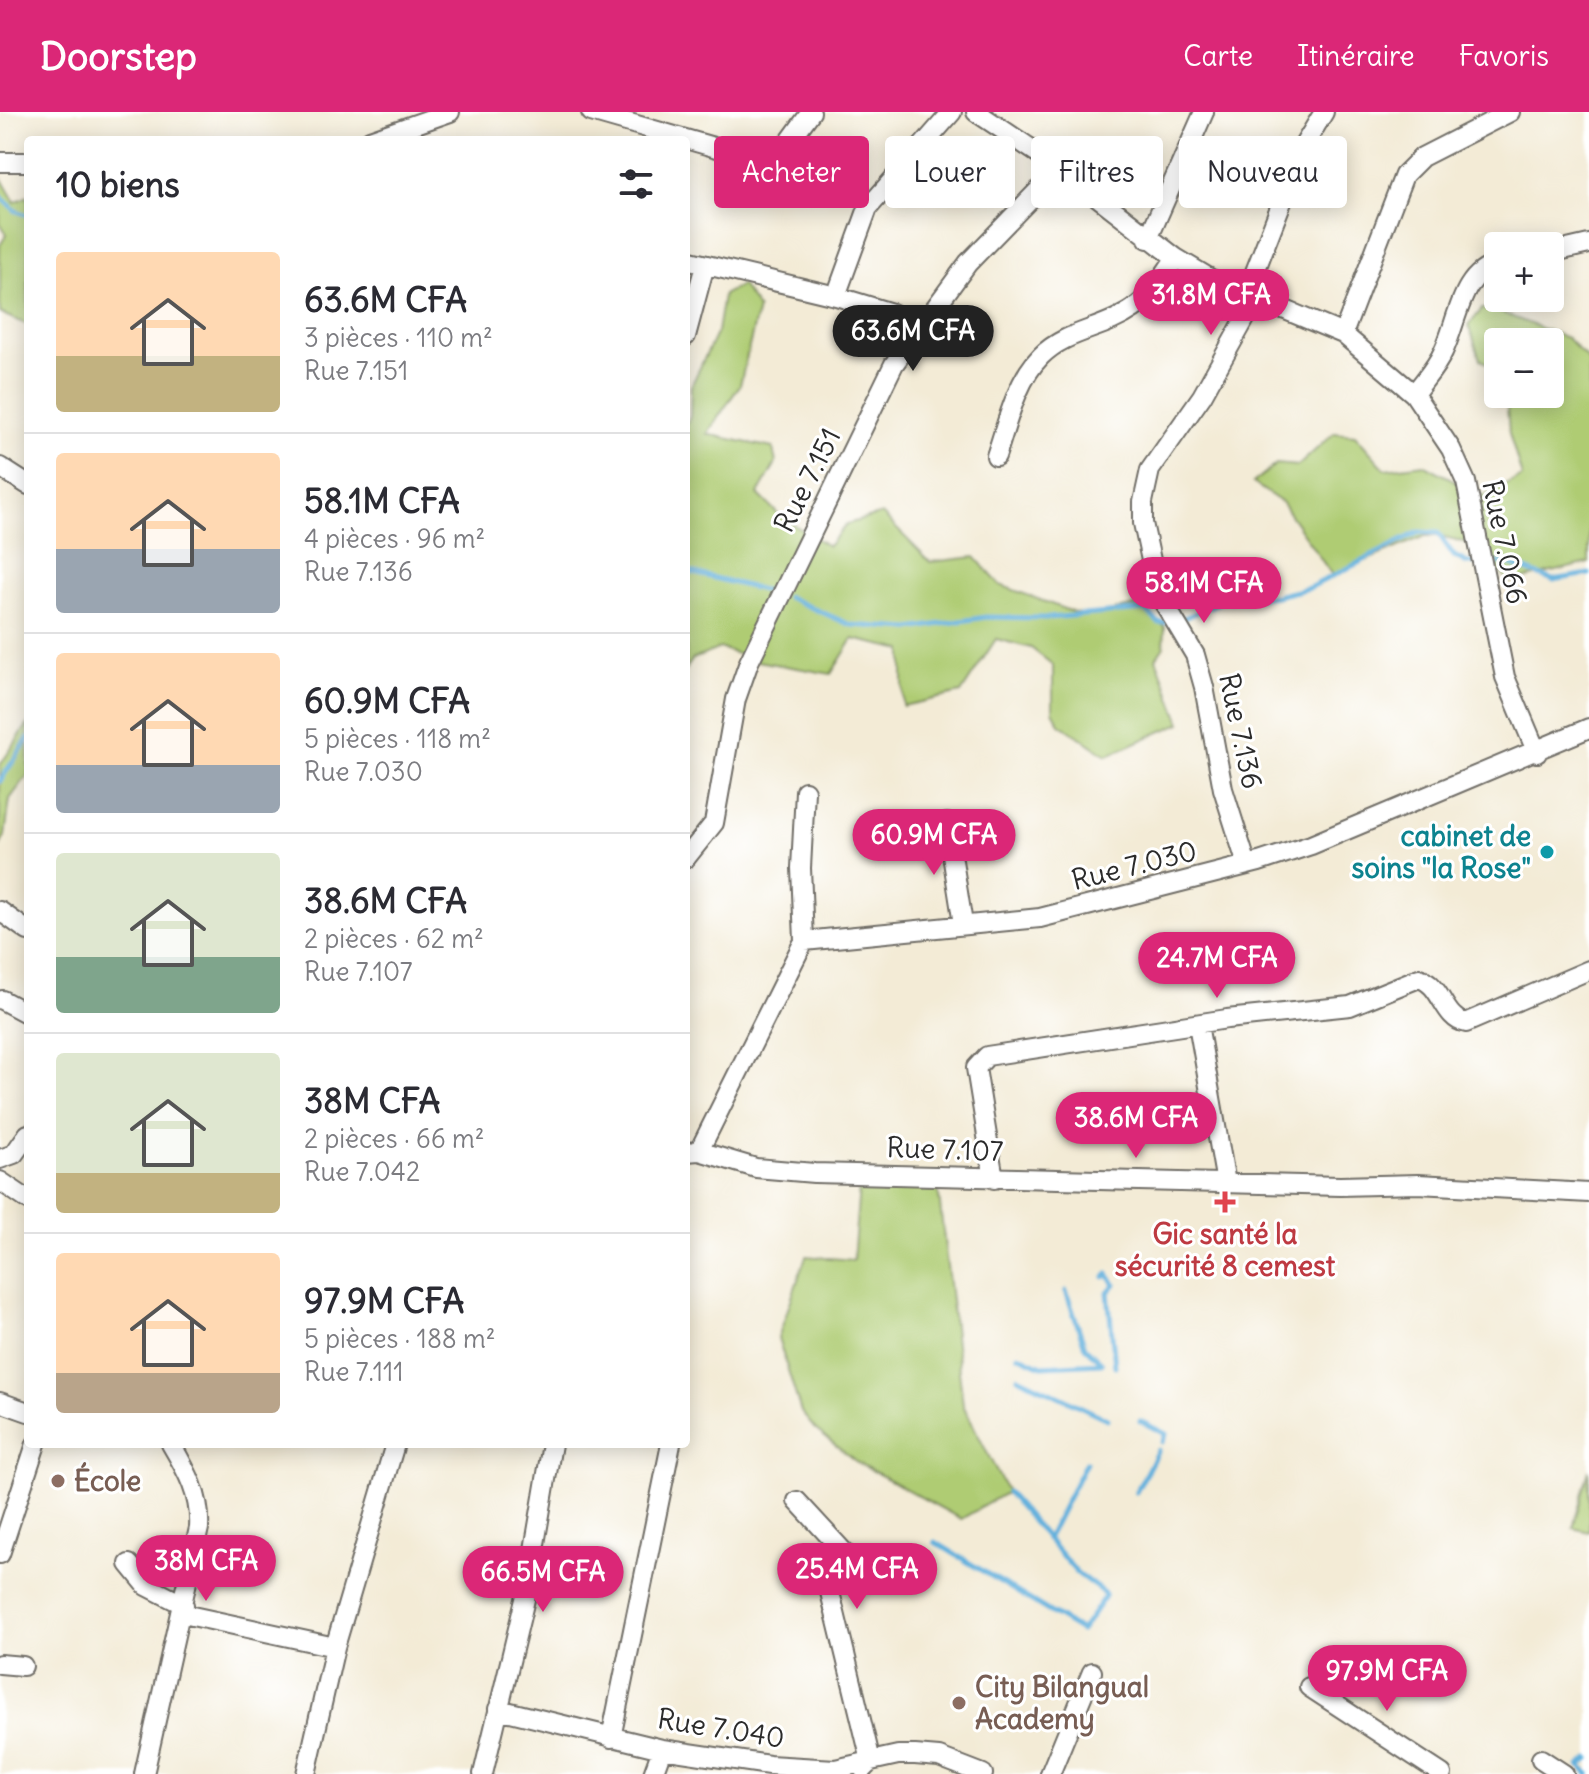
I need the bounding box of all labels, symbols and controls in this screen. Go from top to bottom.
text: Doorstep [40,33,197,80]
text: Carte [1183,38,1253,74]
text: Itinéraire [1297,38,1415,74]
text: Favoris [1459,38,1549,74]
chip: Acheter [714,136,869,208]
chip: Louer [885,136,1015,208]
chip: Filtres [1031,136,1163,208]
chip: Nouveau [1179,136,1347,208]
icon: filters [614,162,658,206]
text: 10 biens [56,163,180,206]
map controls [1484,232,1564,408]
button: + [1484,232,1564,312]
pin: 31.8M CFA [1119,269,1303,337]
text: 63.6M CFA [304,278,467,321]
text: 31.8M CFA [1151,278,1271,311]
icon: home [120,284,216,380]
pin: 63.6M CFA [821,305,1005,373]
text: 63.6M CFA [851,314,975,347]
text: 3 pièces · 110 m² [304,321,493,354]
button: − [1484,328,1564,408]
text: Rue 7.151 [304,354,408,387]
street label: Rue 7.151 [765,422,849,538]
street label: Rue 7.066 [1474,477,1536,607]
text: 58.1M CFA [304,479,460,522]
icon: home [120,485,216,581]
text: 4 pièces · 96 m² [304,522,485,555]
text: Rue 7.136 [304,555,413,588]
pin: 58.1M CFA [1112,557,1296,625]
text: 58.1M CFA [1144,566,1264,599]
street label: Rue 7.136 [1211,670,1271,792]
text: 60.9M CFA [304,679,470,722]
icon: home [120,685,216,781]
text: 5 pièces · 118 m² [304,722,491,755]
text: Rue 7.030 [304,755,423,788]
pin: 60.9M CFA [842,809,1026,877]
text: 60.9M CFA [871,818,997,851]
place label: cabinet de soins "la Rose" [1351,818,1531,886]
street label: Rue 7.030 [1068,832,1200,898]
marker: cabinet de soins "la Rose" [1538,843,1556,861]
text: 38.6M CFA [304,879,467,922]
icon: home [120,885,216,981]
text: 2 pièces · 62 m² [304,922,484,955]
pin: 24.7M CFA [1125,932,1309,1000]
text: 24.7M CFA [1156,941,1278,974]
text: Rue 7.107 [304,955,413,988]
text: 38M CFA [304,1079,440,1122]
icon: home [120,1085,216,1181]
pin: 38.6M CFA [1044,1092,1228,1160]
text: 38.6M CFA [1074,1101,1198,1134]
text: 2 pièces · 66 m² [304,1122,485,1155]
street label: Rue 7.107 [886,1129,1004,1169]
text: Rue 7.042 [304,1155,420,1188]
marker: Gic santé la sécurité 8 cemest [1214,1191,1236,1213]
place label: Gic santé la sécurité 8 cemest [1115,1216,1336,1284]
text: 97.9M CFA [304,1279,464,1322]
icon: home [120,1285,216,1381]
text: 5 pièces · 188 m² [304,1322,496,1355]
text: Rue 7.111 [304,1355,404,1388]
place label: École [74,1462,141,1499]
marker: École [49,1472,67,1490]
pin: 38M CFA [132,1535,280,1603]
pin: 25.4M CFA [765,1543,949,1611]
text: 38M CFA [154,1544,258,1577]
pin: 66.5M CFA [451,1546,635,1614]
text: 25.4M CFA [795,1552,919,1585]
text: 66.5M CFA [481,1555,605,1588]
pin: 97.9M CFA [1295,1645,1479,1713]
text: 97.9M CFA [1326,1654,1448,1687]
place label: City Bilangual Academy [975,1669,1149,1737]
marker: City Bilangual Academy [950,1694,968,1712]
street label: Rue 7.040 [655,1700,787,1756]

